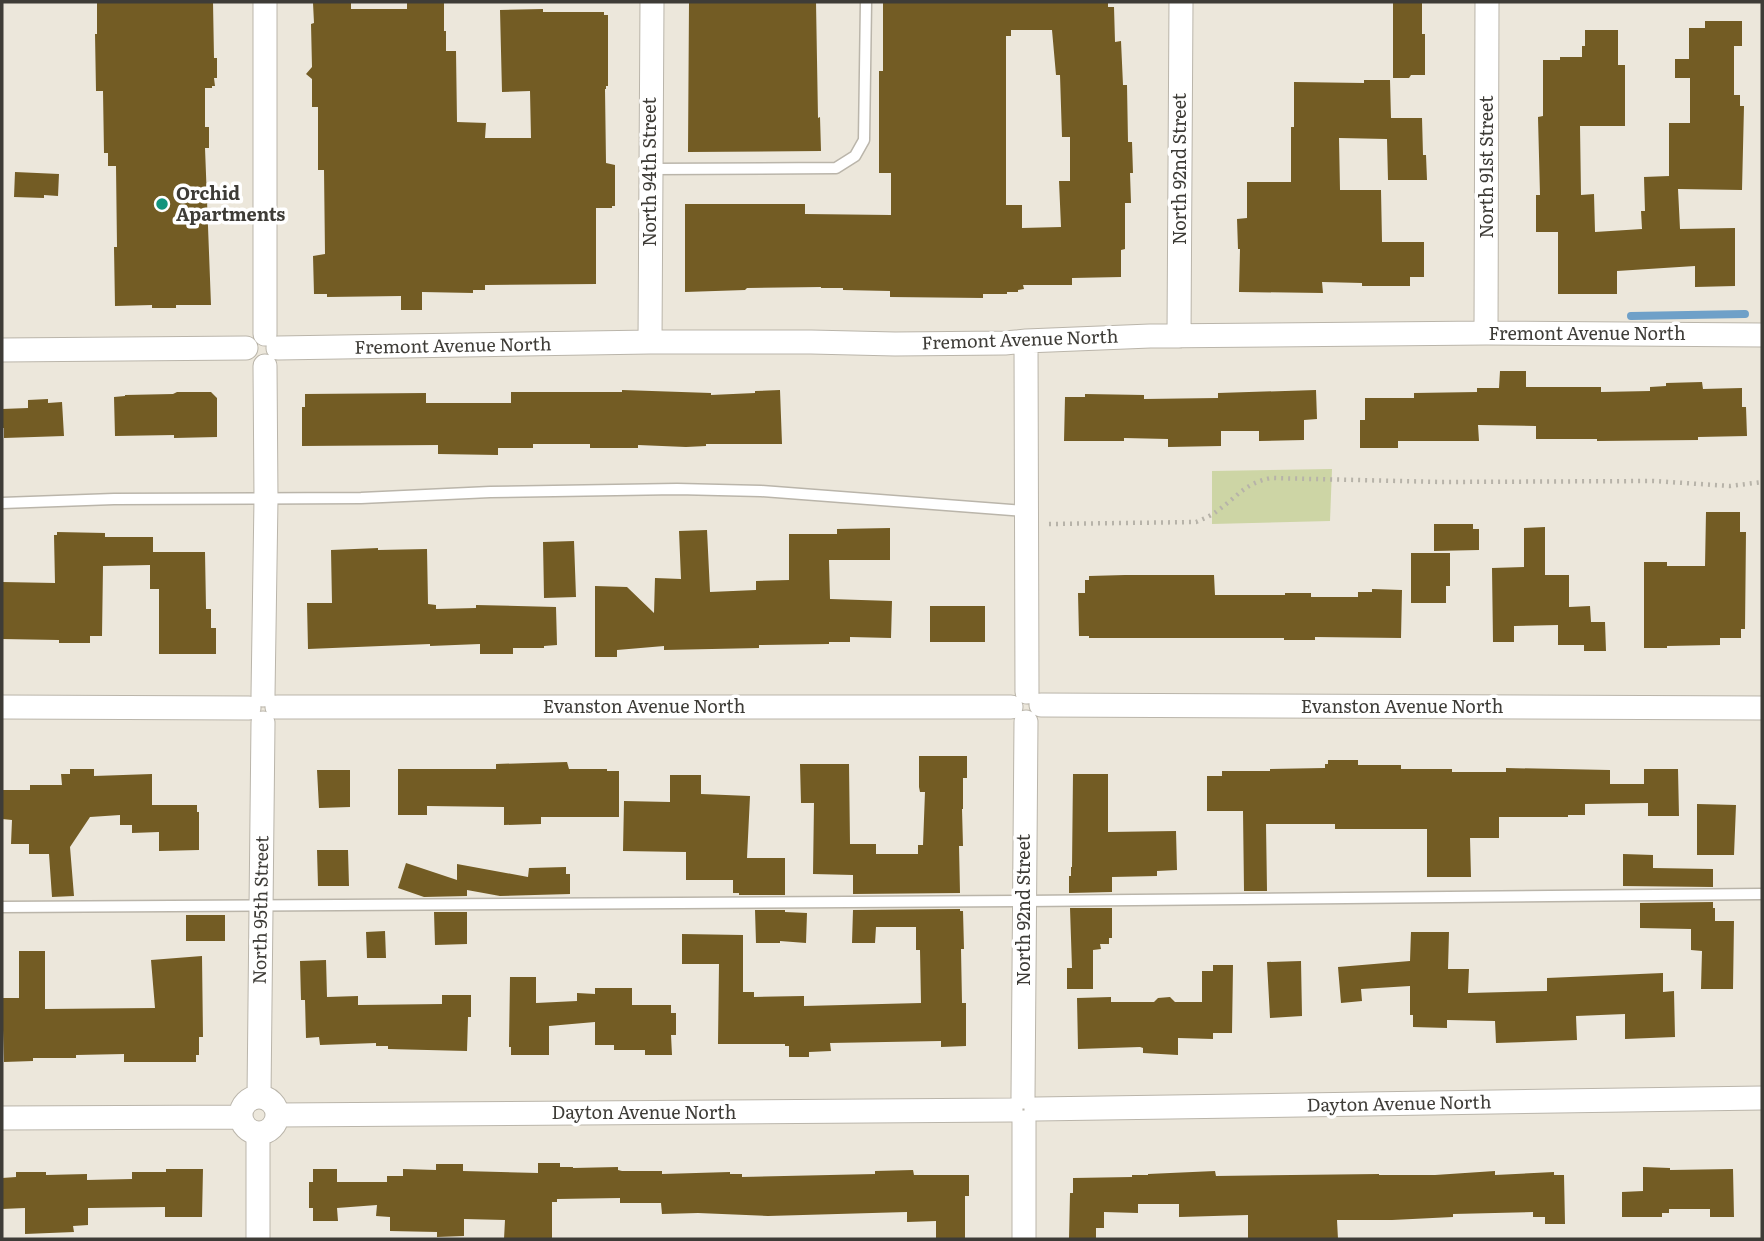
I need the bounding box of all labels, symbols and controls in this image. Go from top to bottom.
street label: North 92nd Street [1165,92,1192,245]
street label: North 91st Street [1472,95,1499,238]
street label: North 94th Street [635,97,662,247]
place label: Orchid Apartments [176,179,285,227]
marker: Orchid Apartments [154,196,170,212]
street label: Fremont Avenue North [1488,319,1686,346]
street label: Fremont Avenue North [921,322,1119,355]
street label: Fremont Avenue North [354,329,552,360]
street label: Evanston Avenue North [543,692,745,719]
street label: Evanston Avenue North [1301,692,1503,719]
street label: North 92nd Street [1009,833,1036,986]
street label: North 95th Street [245,835,274,985]
street label: Dayton Avenue North [1306,1087,1492,1118]
street label: Dayton Avenue North [552,1098,737,1125]

